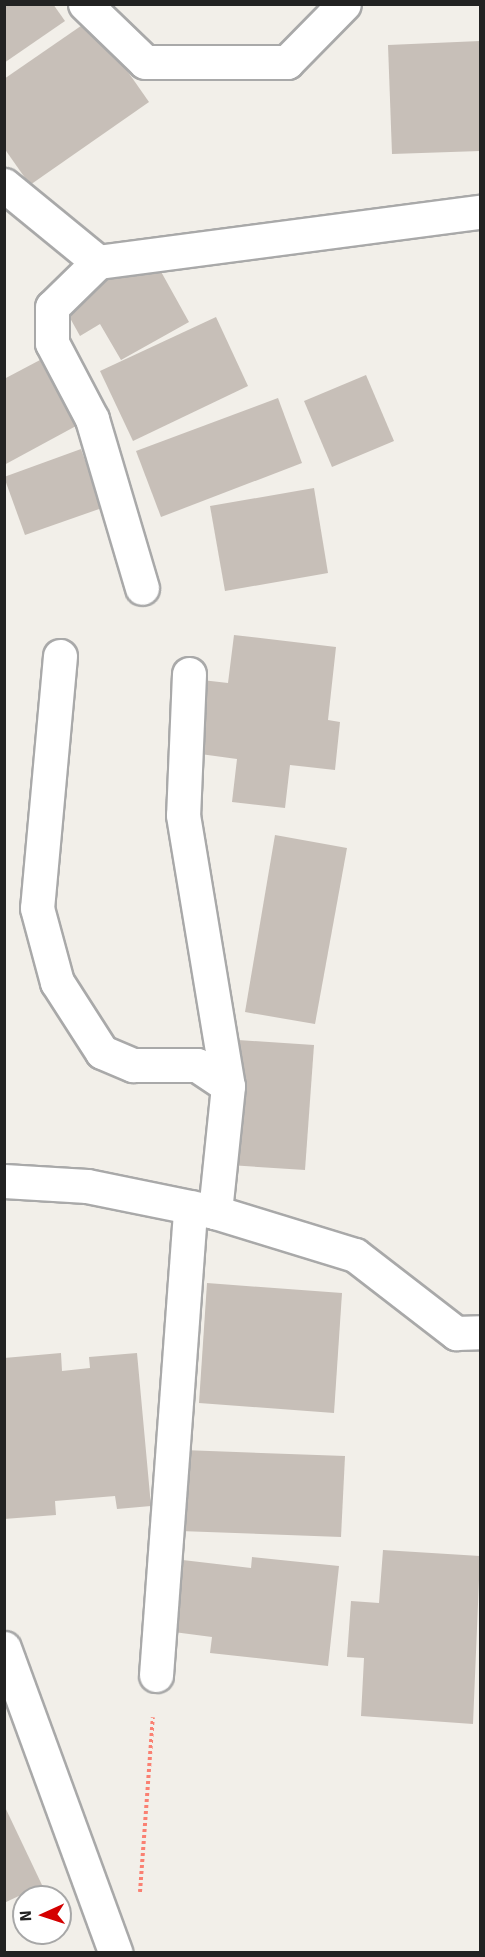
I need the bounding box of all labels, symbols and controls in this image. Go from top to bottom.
north arrow [12,1885,72,1945]
text: N [16,1910,36,1922]

